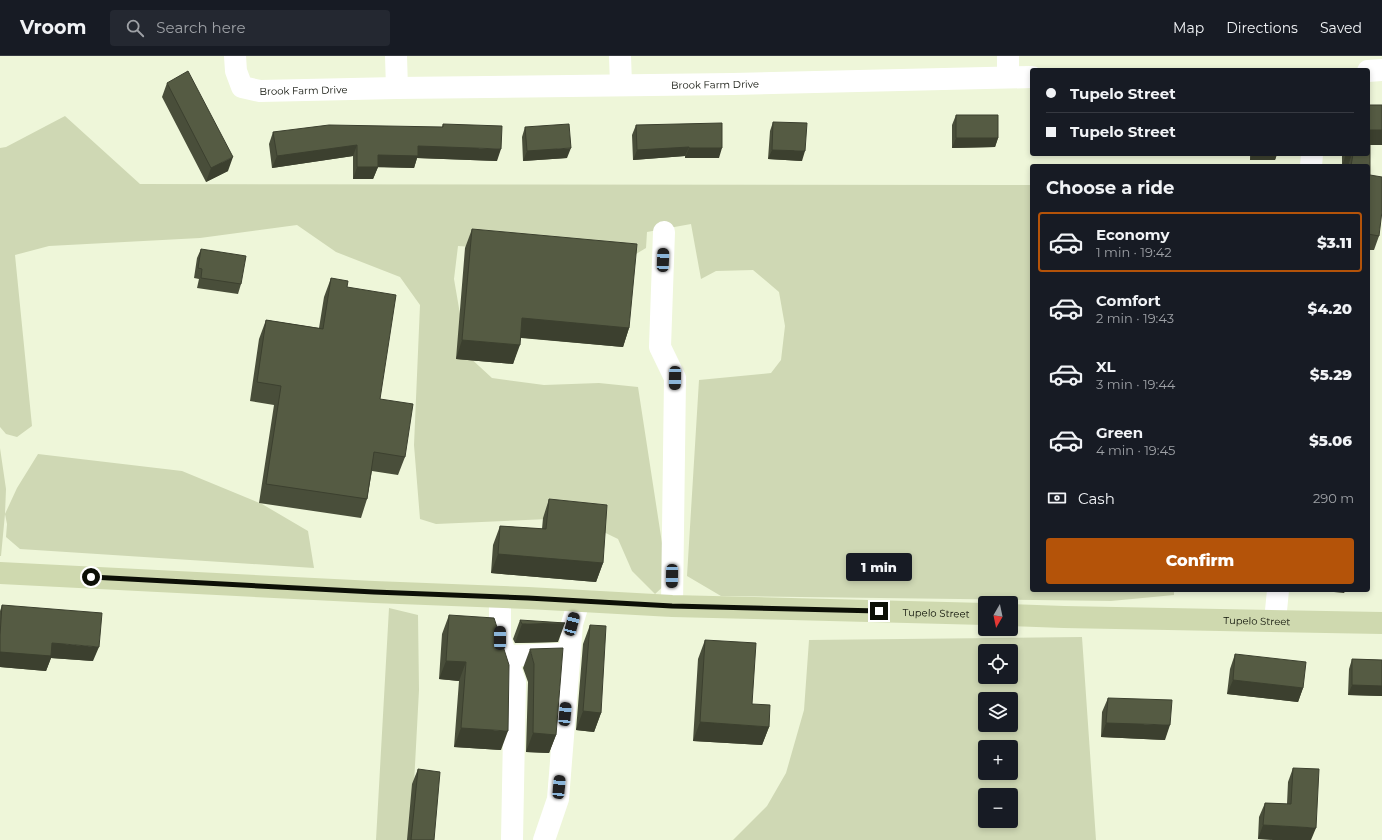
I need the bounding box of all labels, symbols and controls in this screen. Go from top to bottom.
search box [110,10,390,46]
text: Vroom [20,16,86,39]
icon: search [124,17,146,39]
text: Search here [156,18,246,37]
text: Map [1173,19,1204,37]
text: Directions [1226,19,1298,37]
text: Saved [1320,19,1362,37]
street label: Brook Farm Drive [671,77,759,92]
street label: Brook Farm Drive [259,83,348,98]
text: Tupelo Street [1070,84,1176,103]
text: Tupelo Street [1070,122,1176,141]
text: Choose a ride [1046,177,1174,199]
icon: car [1048,224,1084,260]
text: Economy [1096,225,1169,244]
text: $3.11 [1317,233,1352,252]
text: 1 min · 19:42 [1096,244,1172,260]
car [657,248,669,272]
icon: car [1048,290,1084,326]
text: Comfort [1096,291,1161,310]
text: $4.20 [1308,299,1352,318]
text: 2 min · 19:43 [1096,310,1174,326]
icon: car [1048,356,1084,392]
text: XL [1096,357,1115,376]
text: $5.29 [1310,365,1352,384]
car [669,366,681,390]
text: 3 min · 19:44 [1096,376,1175,392]
icon: car [1048,422,1084,458]
text: Green [1096,423,1143,442]
text: $5.06 [1309,431,1352,450]
text: 4 min · 19:45 [1096,442,1175,458]
icon: cash [1046,487,1068,509]
text: Cash [1078,489,1115,508]
text: 290 m [1313,490,1354,506]
button: Confirm [1046,538,1354,584]
callout: 1 min [846,553,912,581]
text: 1 min [861,559,897,575]
car [666,564,678,588]
route start [82,568,100,586]
north arrow [978,596,1018,636]
map controls [978,596,1018,828]
route end [870,602,888,620]
street label: Tupelo Street [902,606,970,621]
car [563,611,581,637]
street label: Tupelo Street [1223,614,1291,628]
car [494,626,506,650]
button: locate [978,644,1018,684]
button: layers [978,692,1018,732]
car [558,702,572,726]
button: + [978,740,1018,780]
car [552,775,566,799]
button: − [978,788,1018,828]

